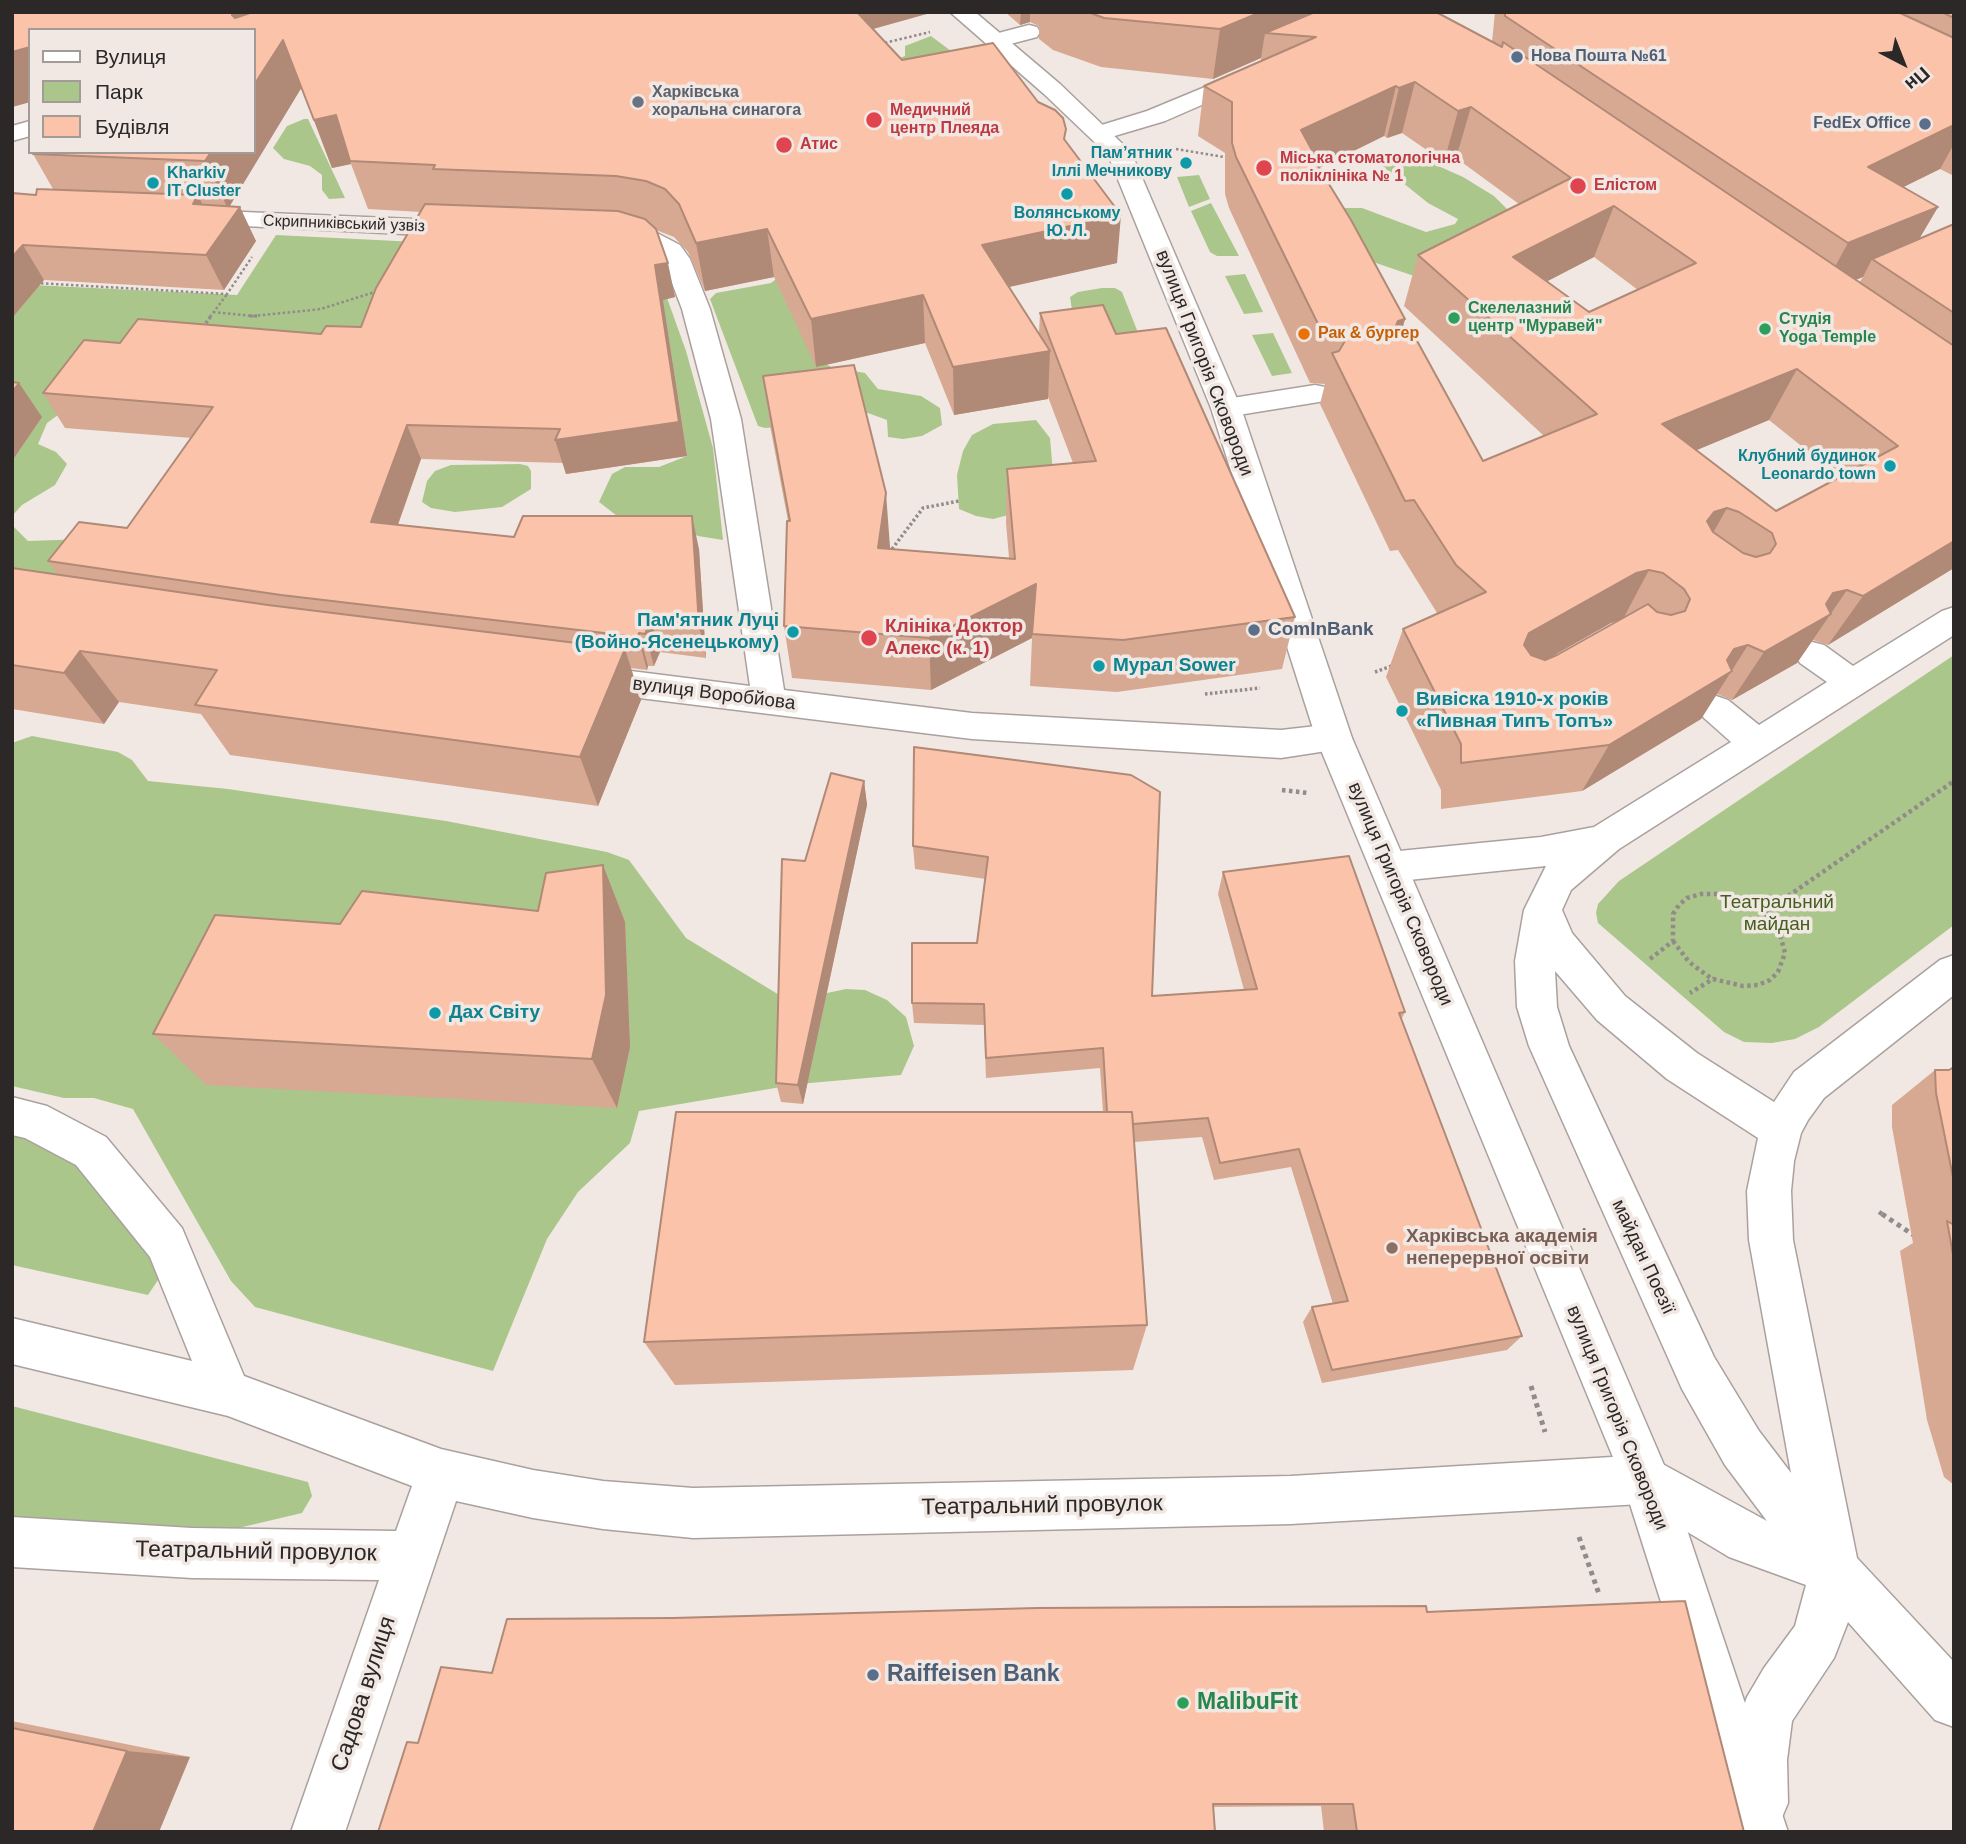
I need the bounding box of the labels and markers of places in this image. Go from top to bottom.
place label: Нова Пошта №61 [1531,47,1667,67]
marker: Нова Пошта №61 [1509,49,1525,65]
place label: Харківська хоральна синагога [652,83,801,121]
marker: Харківська хоральна синагога [630,94,646,110]
place label: Медичний центр Плеяда [890,101,999,139]
marker: Медичний центр Плеяда [864,110,884,130]
place label: FedEx Office [1813,114,1911,134]
marker: FedEx Office [1917,116,1933,132]
marker: Атис [774,135,794,155]
place label: Атис [800,135,838,155]
place label: Пам’ятник Іллі Мечникову [1052,144,1172,182]
place label: Міська стоматологічна поліклініка № 1 [1280,149,1460,187]
marker: Пам’ятник Іллі Мечникову [1178,155,1194,171]
marker: Міська стоматологічна поліклініка № 1 [1254,158,1274,178]
place label: Kharkiv IT Cluster [167,164,241,202]
marker: Kharkiv IT Cluster [145,175,161,191]
marker: Елістом [1568,176,1588,196]
place label: Елістом [1594,176,1657,196]
marker: Волянському Ю. Л. [1059,186,1075,202]
place label: Волянському Ю. Л. [1014,204,1120,242]
place label: Скелелазний центр "Муравей" [1468,299,1603,337]
marker: Скелелазний центр "Муравей" [1446,310,1462,326]
place label: Студiя Yoga Temple [1779,310,1876,348]
marker: Студiя Yoga Temple [1757,321,1773,337]
place label: Рак & бургер [1318,324,1419,344]
marker: Рак & бургер [1296,326,1312,342]
place label: Клубний будинок Leonardo town [1738,447,1876,485]
marker: Клубний будинок Leonardo town [1882,458,1898,474]
place label: Пам'ятник Луці (Войно-Ясенецькому) [575,610,779,654]
place label: Клініка Доктор Алекс (к. 1) [885,616,1023,660]
place label: ComInBank [1268,619,1374,641]
marker: ComInBank [1246,622,1262,638]
marker: Пам'ятник Луці (Войно-Ясенецькому) [785,624,801,640]
marker: Клініка Доктор Алекс (к. 1) [859,628,879,648]
place label: Мурал Sower [1113,655,1236,677]
marker: Мурал Sower [1091,658,1107,674]
place label: Вивіска 1910-х років «Пивная Типъ Топъ» [1416,689,1613,733]
marker: Вивіска 1910-х років «Пивная Типъ Топъ» [1394,703,1410,719]
place label: Дах Світу [449,1002,540,1024]
marker: Дах Світу [427,1005,443,1021]
place label: Харківська академія неперервної освіти [1406,1226,1598,1270]
marker: Харківська академія неперервної освіти [1384,1240,1400,1256]
place label: Raiffeisen Bank [887,1661,1060,1689]
marker: Raiffeisen Bank [865,1667,881,1683]
place label: MalibuFit [1197,1689,1298,1717]
marker: MalibuFit [1175,1695,1191,1711]

